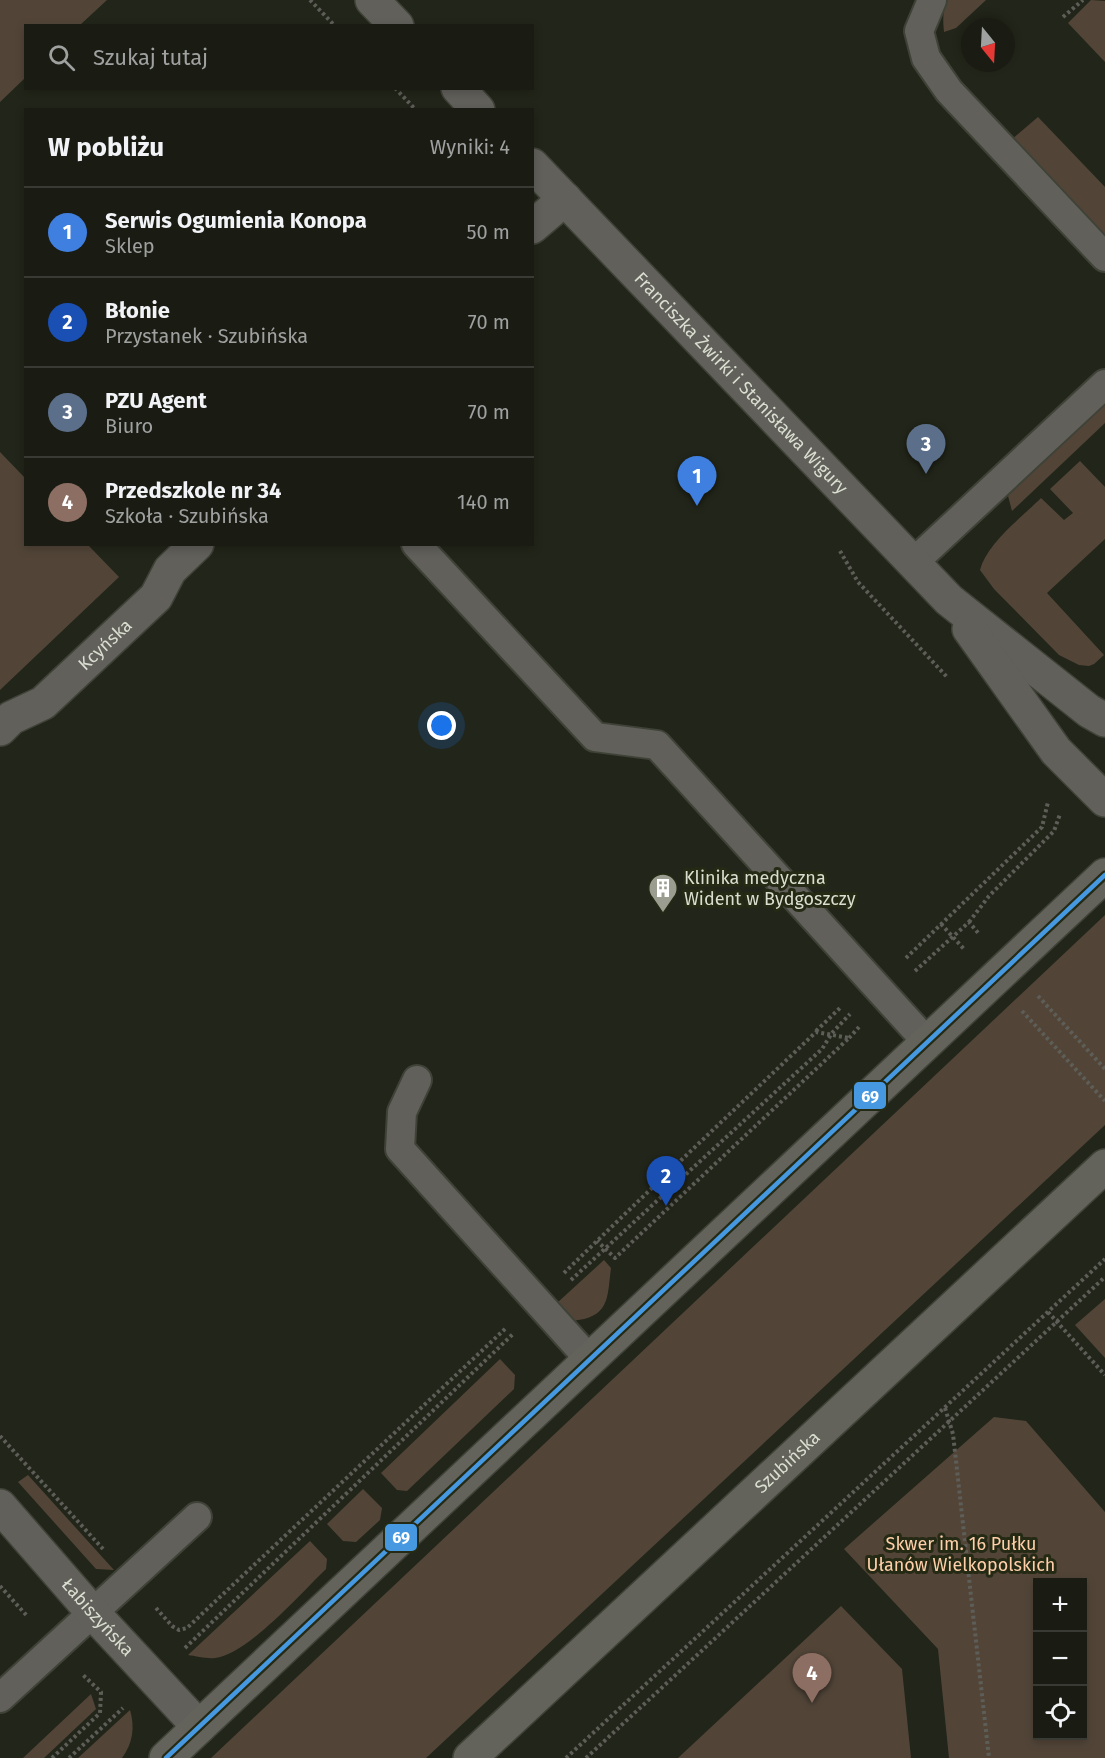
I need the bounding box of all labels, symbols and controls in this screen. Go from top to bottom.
north arrow [961,18,1015,72]
search box [24,24,534,90]
icon: search [45,41,78,74]
text: Szukaj tutaj [93,44,208,71]
text: W pobliżu [48,132,164,163]
text: Wyniki: 4 [430,135,510,159]
text: Serwis Ogumienia Konopa [105,207,367,234]
text: 1 [63,220,72,244]
text: 50 m [466,220,510,244]
text: Sklep [105,234,155,258]
street label: Franciszka Żwirki i Stanisława Wigury [630,267,853,499]
text: Błonie [105,297,170,324]
text: 2 [62,310,73,334]
text: 70 m [468,310,510,334]
text: Przystanek · Szubińska [105,324,308,348]
text: PZU Agent [105,387,207,414]
text: 3 [62,400,73,424]
text: 70 m [468,400,510,424]
text: Biuro [105,414,153,438]
pin: 3 [906,424,946,474]
pin: 1 [678,456,716,506]
text: Przedszkole nr 34 [105,477,281,504]
text: 4 [62,490,73,514]
text: 140 m [457,490,510,514]
text: Szkoła · Szubińska [105,504,269,528]
street label: Kcyńska [74,614,136,675]
your location [427,711,456,740]
place label: Klinika medyczna Wident w Bydgoszczy [684,867,856,910]
building icon: Klinika medyczna Wident w Bydgoszczy [647,872,679,914]
line badge: 69 [853,1081,887,1110]
text: 69 [861,1087,879,1106]
pin: 2 [646,1156,686,1206]
street label: Szubińska [750,1426,825,1498]
line badge: 69 [384,1523,418,1552]
text: 69 [392,1528,410,1547]
park label: Skwer im. 16 Pułku Ułanów Wielkopolskich [867,1533,1055,1576]
street label: Łabiszyńska [57,1574,139,1661]
map controls [1033,1578,1087,1740]
button: + [1033,1578,1087,1632]
button: − [1033,1632,1087,1686]
pin: 4 [792,1654,832,1703]
button: locate [1033,1686,1087,1740]

